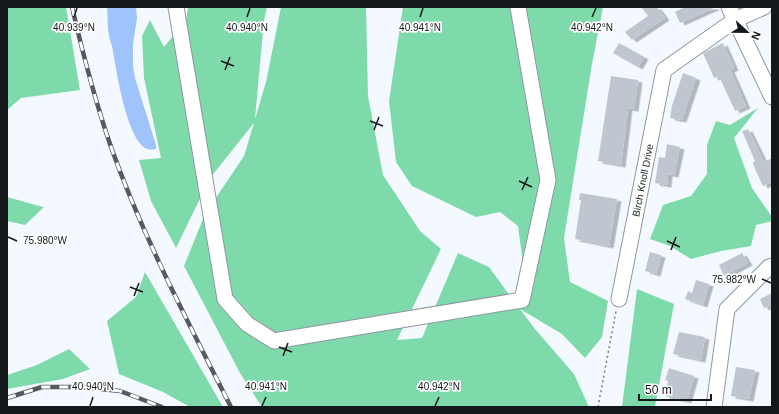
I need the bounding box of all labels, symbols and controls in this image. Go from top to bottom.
north arrow [727,12,767,52]
text: 40.939°N [53,22,95,33]
text: 40.940°N [226,22,268,33]
text: 40.941°N [399,22,441,33]
text: 40.942°N [571,22,613,33]
text: N [749,30,763,42]
street label: Birch Knoll Drive [630,143,655,218]
text: 75.980°W [23,235,68,246]
text: 75.982°W [712,274,757,285]
scale bar [639,376,711,402]
text: 40.940°N [72,381,114,392]
text: 40.941°N [245,381,287,392]
text: 40.942°N [418,381,460,392]
text: 50 m [645,383,672,397]

